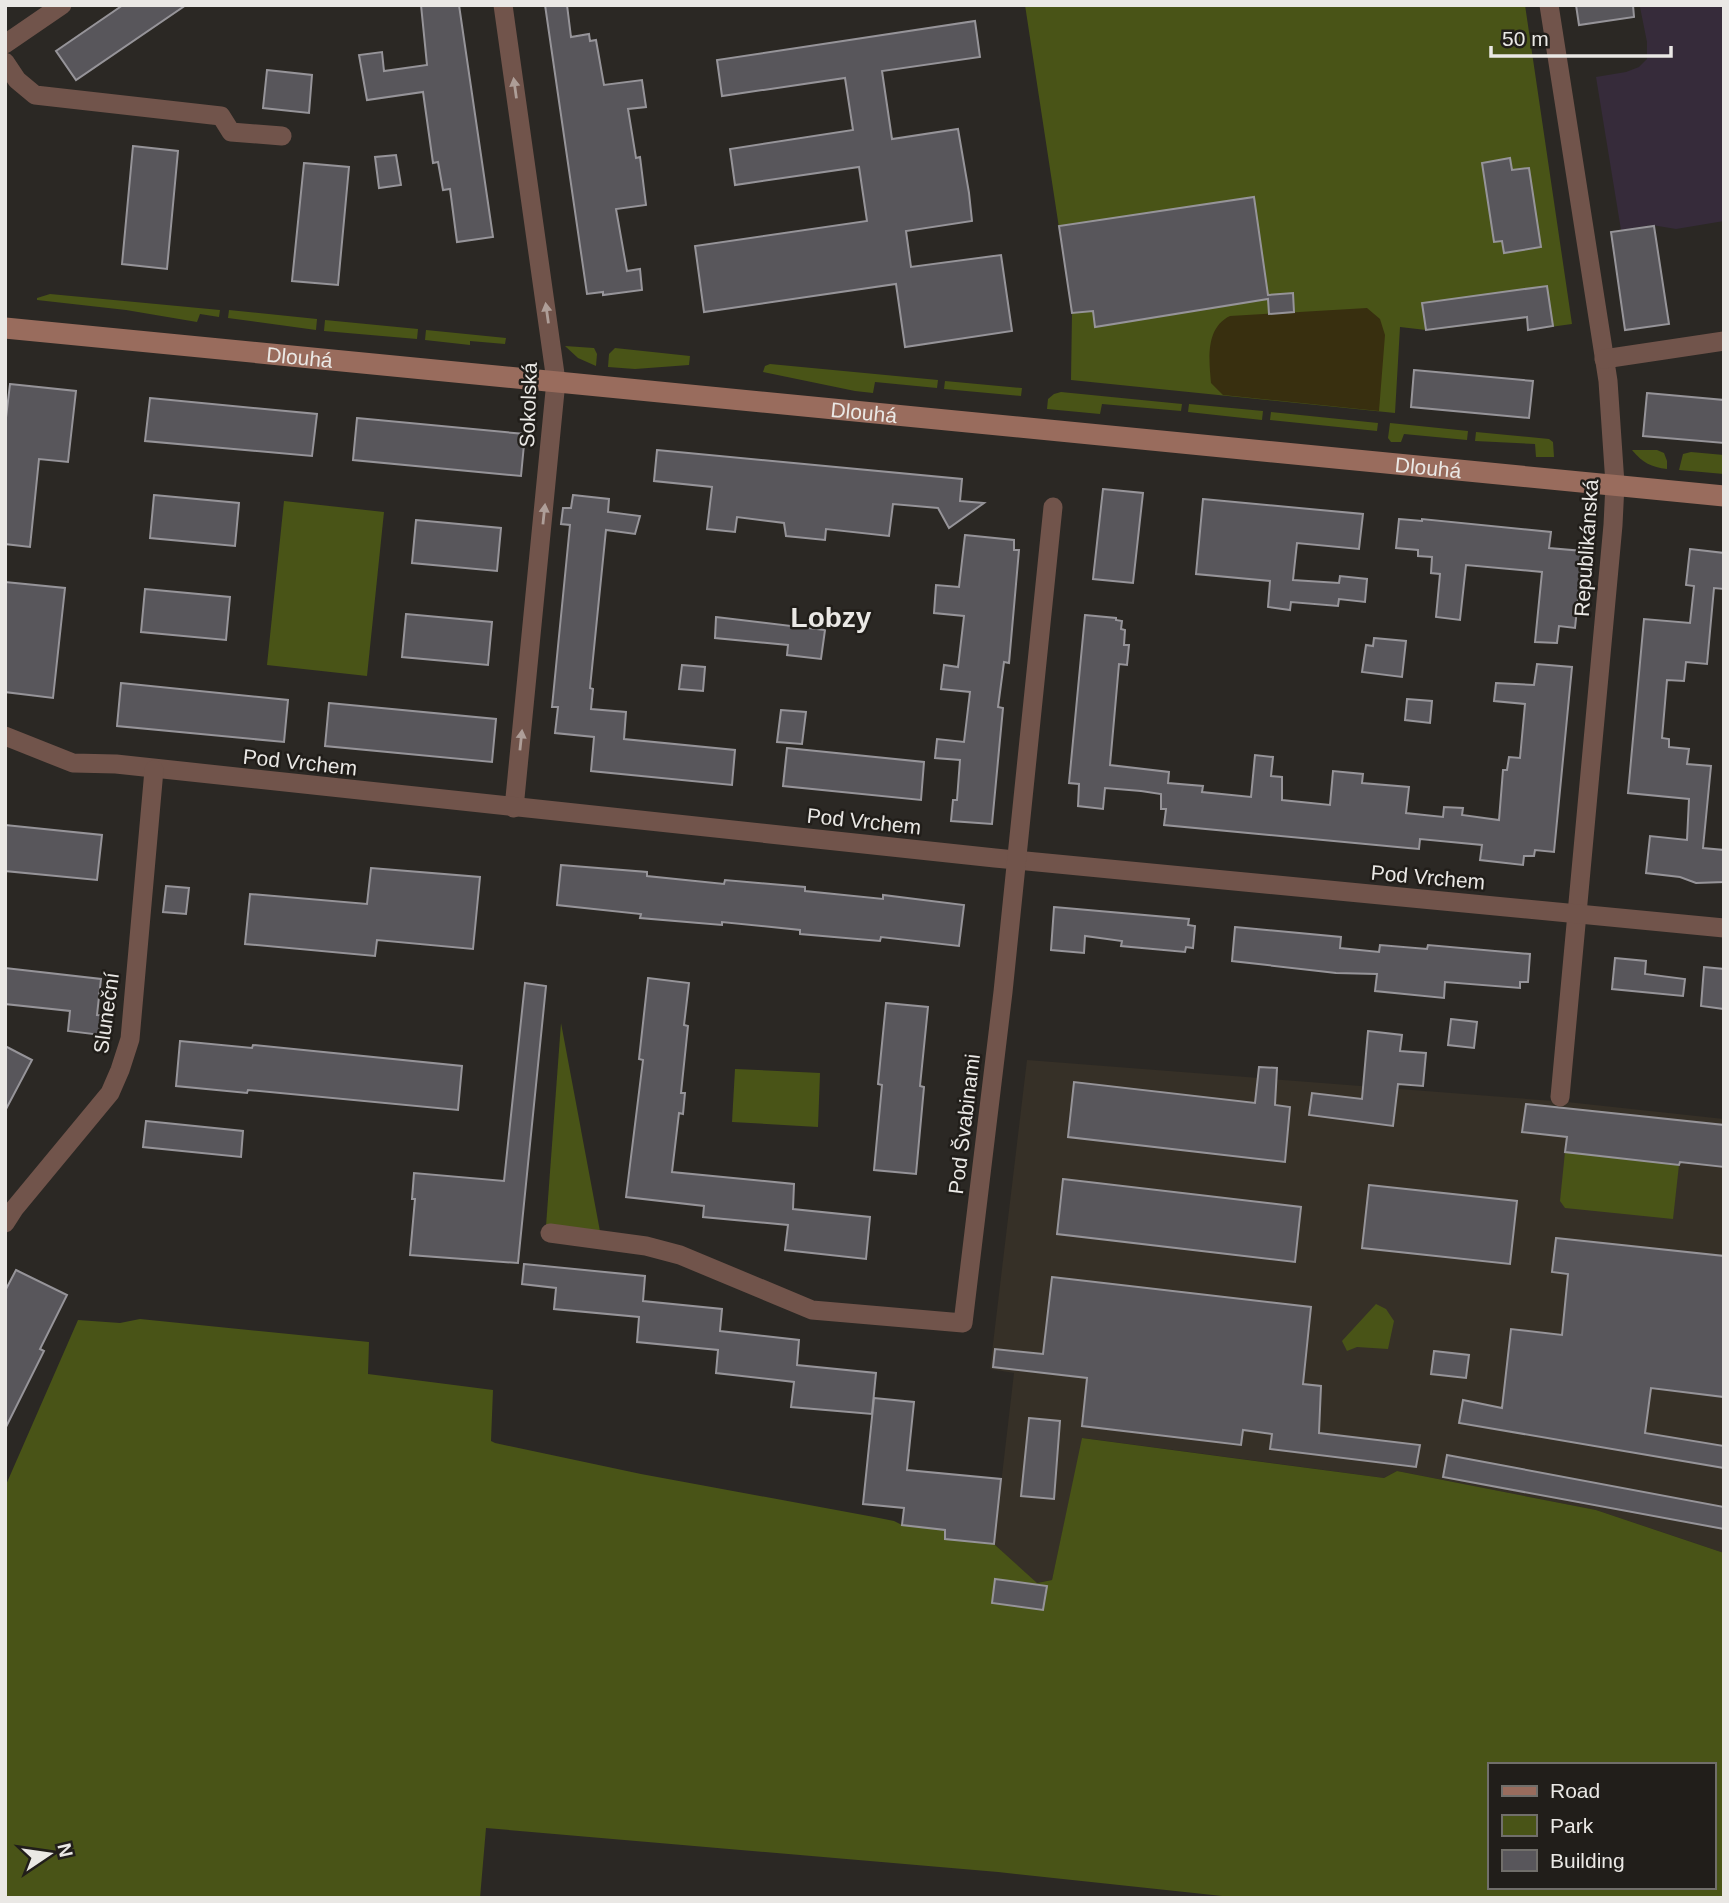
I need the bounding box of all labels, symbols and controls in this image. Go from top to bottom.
scale bar [1491,14,1671,58]
text: 50 m [1502,27,1549,50]
one-way arrow [509,77,520,99]
one-way arrow [541,302,552,324]
street label: Dlouhá [265,342,334,372]
street label: Sokolská [515,362,541,448]
street label: Dlouhá [830,397,898,427]
street label: Dlouhá [1394,452,1463,482]
street label: Republikánská [1570,478,1602,618]
one-way arrow [539,503,550,525]
district label: Lobzy [791,602,872,633]
one-way arrow [516,729,527,751]
street label: Pod Vrchem [242,745,358,779]
street label: Pod Vrchem [806,804,922,838]
street label: Pod Vrchem [1370,861,1486,893]
street label: Sluneční [89,971,123,1055]
street label: Pod Švabinami [944,1052,984,1196]
legend [1488,1763,1715,1889]
text: Road [1550,1779,1600,1802]
text: Park [1550,1814,1594,1837]
north arrow [14,1819,84,1889]
text: N [53,1841,77,1859]
text: Building [1550,1849,1625,1872]

